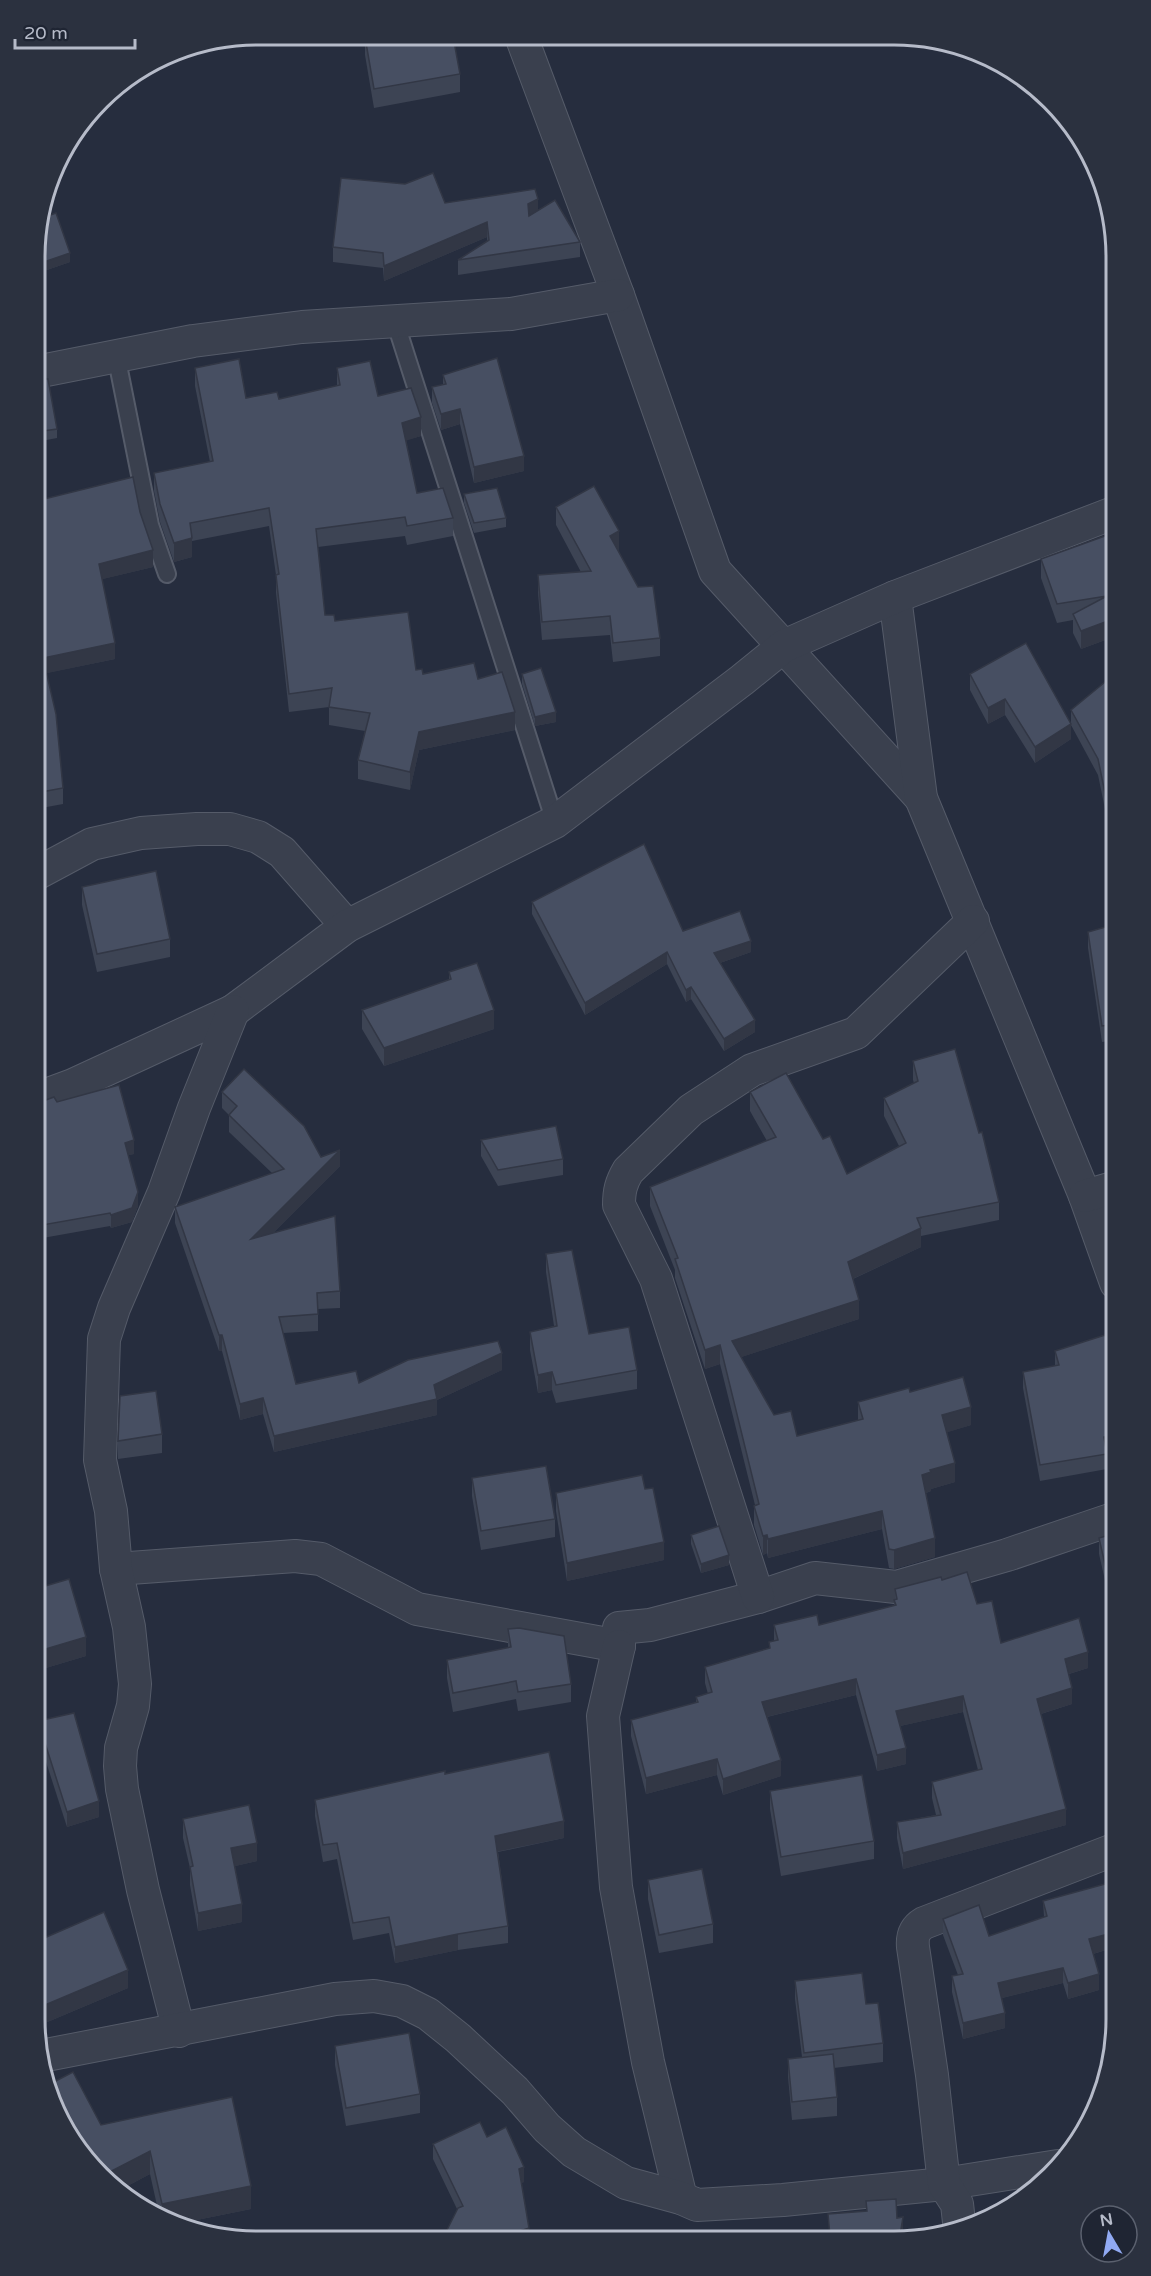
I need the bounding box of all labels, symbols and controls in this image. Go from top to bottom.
scale bar [15,12,135,50]
text: 20 m [24,22,68,44]
north arrow [1079,2204,1139,2264]
text: N [1099,2209,1115,2231]

